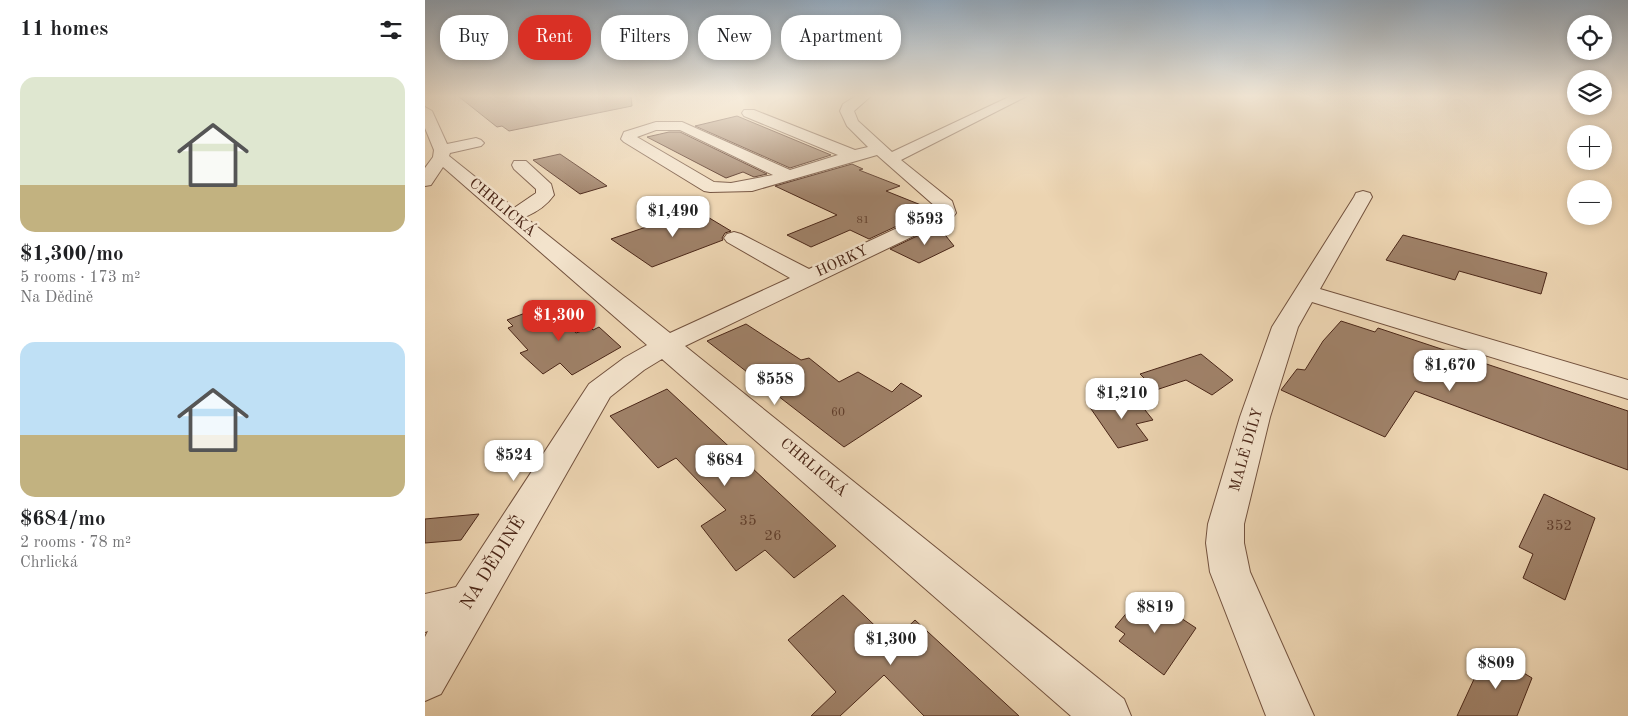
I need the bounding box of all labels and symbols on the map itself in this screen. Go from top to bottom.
street label: CHRLICKÁ [466,174,540,240]
pin: $1,490 [632,196,714,238]
pin: $593 [895,204,955,246]
house number: 81 [857,215,869,226]
street label: HORKY [814,243,870,280]
pin: $1,300 [518,300,600,342]
pin: $1,670 [1409,350,1491,392]
pin: $558 [745,364,805,406]
pin: $1,210 [1081,378,1163,420]
street label: MALÉ DÍLY [1225,406,1266,494]
house number: 60 [831,407,845,419]
street label: CHRLICKÁ [777,434,851,500]
pin: $524 [484,440,544,482]
pin: $684 [695,444,755,487]
street label: NA DĚDINĚ [454,511,529,613]
house number: 35 [739,514,757,529]
house number: 352 [1546,519,1572,534]
house number: 26 [764,529,782,544]
pin: $819 [1125,592,1185,634]
pin: $1,300 [850,624,932,666]
pin: $809 [1466,648,1526,690]

